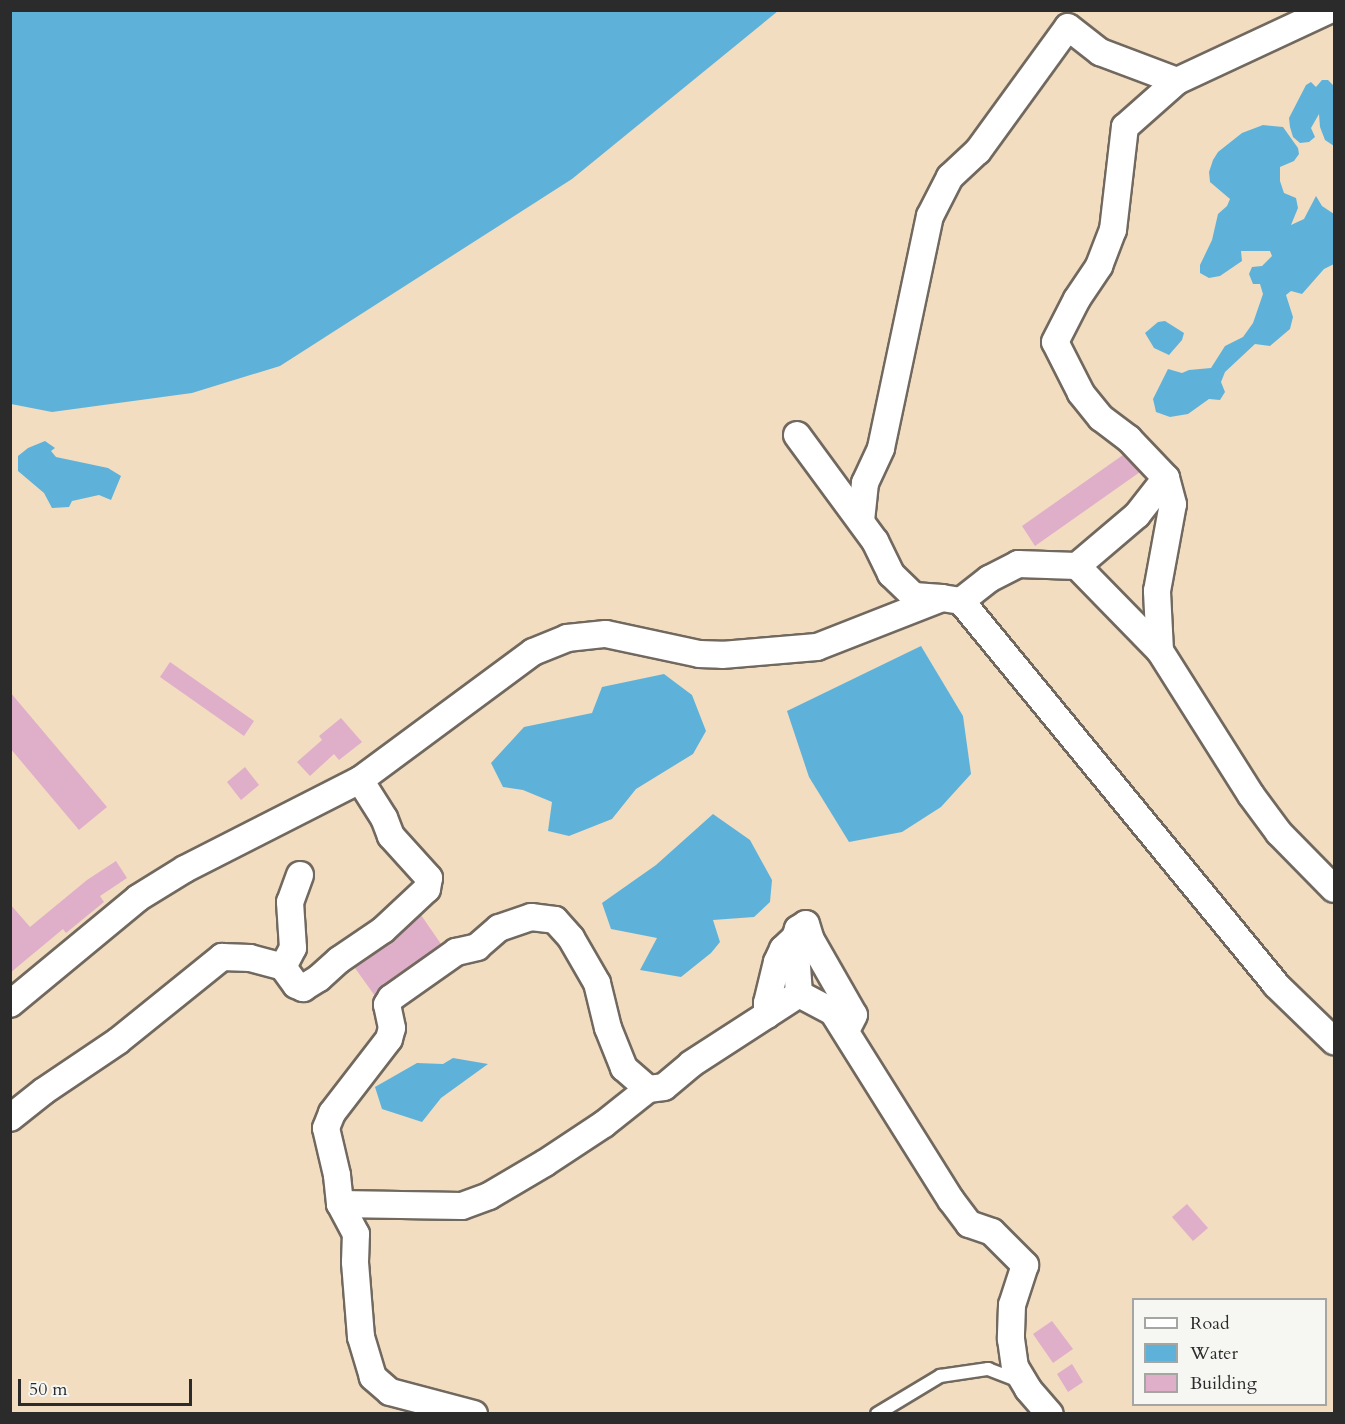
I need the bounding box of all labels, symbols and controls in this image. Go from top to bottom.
legend [1132,1298,1327,1406]
text: Road [1190,1311,1230,1336]
text: Water [1190,1341,1238,1366]
scale bar [21,1367,195,1405]
text: Building [1190,1371,1257,1396]
text: 50 m [29,1377,68,1402]

